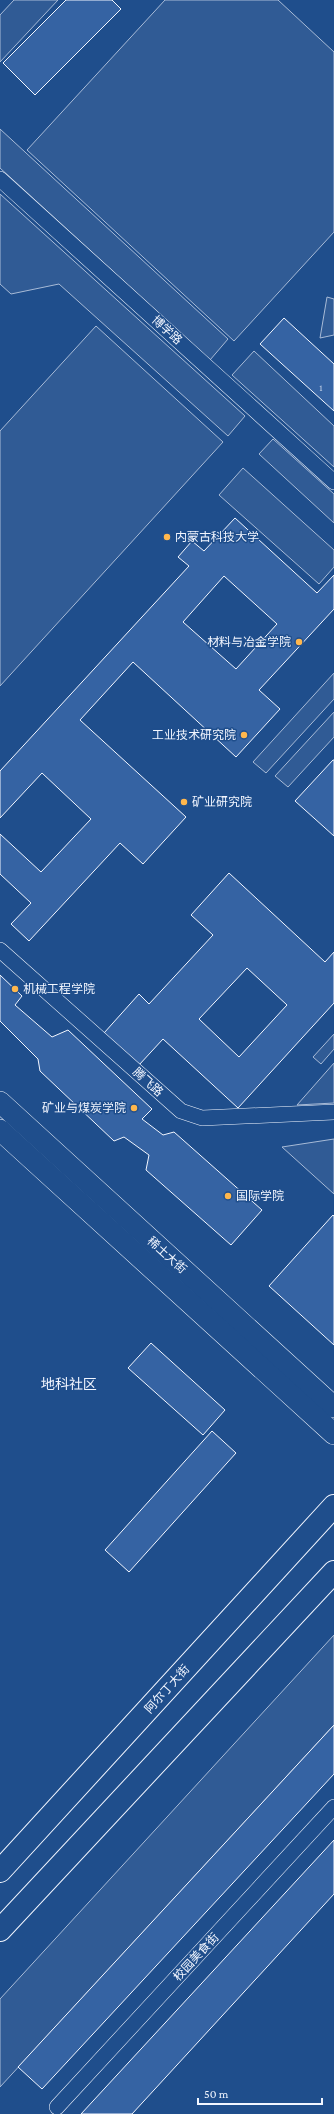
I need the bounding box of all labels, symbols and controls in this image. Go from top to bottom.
street label: 博学路 [149,313,185,347]
house number: 1 [319,382,323,393]
place label: 内蒙古科技大学 [175,530,259,544]
marker: 内蒙古科技大学 [162,532,172,542]
place label: 材料与冶金学院 [207,635,291,649]
marker: 材料与冶金学院 [294,637,304,647]
place label: 工业技术研究院 [152,728,236,742]
marker: 工业技术研究院 [239,730,249,740]
place label: 矿业研究院 [192,795,252,809]
marker: 矿业研究院 [179,797,189,807]
place label: 机械工程学院 [23,982,95,996]
marker: 机械工程学院 [10,984,20,994]
street label: 腾飞路 [130,1065,166,1099]
place label: 矿业与煤炭学院 [42,1101,126,1115]
marker: 矿业与煤炭学院 [129,1103,139,1113]
place label: 国际学院 [236,1189,284,1203]
marker: 国际学院 [223,1191,233,1201]
street label: 稀土大街 [144,1234,190,1276]
district label: 地科社区 [41,1376,97,1392]
street label: 阿尔丁大街 [142,1662,192,1716]
street label: 校园美食街 [170,1930,222,1984]
scale bar [198,2080,322,2106]
text: 50 m [204,2087,229,2101]

